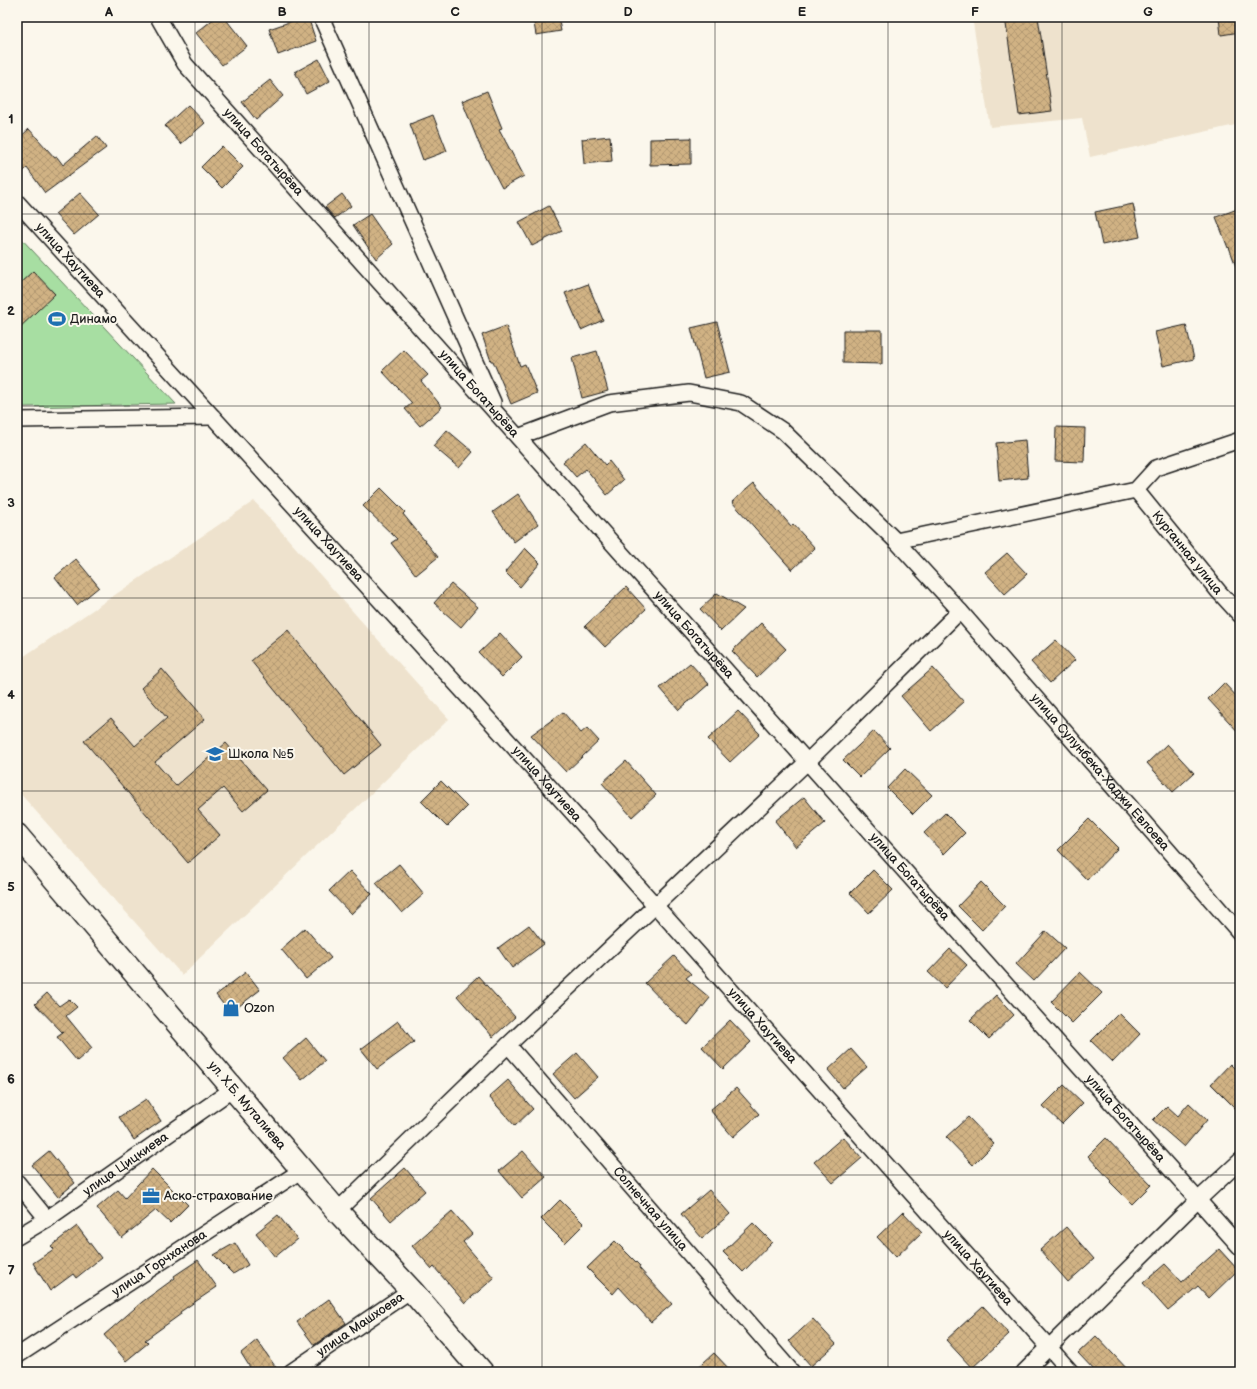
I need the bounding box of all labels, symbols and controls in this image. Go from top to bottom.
text: A [104,4,113,20]
text: B [277,4,287,20]
text: C [450,4,460,20]
text: D [623,4,633,20]
text: E [798,4,807,20]
text: F [971,4,979,20]
text: G [1143,4,1153,20]
street label: улица Богатырёва [220,105,307,199]
text: 1 [8,111,14,127]
street label: улица Хаутиева [32,219,109,302]
text: 2 [7,303,15,319]
sports icon: Динамо [47,309,67,329]
place label: Динамо [70,311,117,327]
street label: улица Богатырёва [436,347,523,441]
text: 3 [7,495,15,511]
street label: улица Хаутиева [291,503,367,585]
street label: Курганная улица [1148,508,1226,598]
street label: улица Богатырёва [651,588,738,682]
text: 4 [7,687,15,703]
street label: улица Сулунбека-Хаджи Евлоева [1027,690,1173,854]
street label: улица Хаутиева [509,743,585,825]
school or university icon: Школа №5 [205,744,225,764]
place label: Школа №5 [228,746,294,762]
street label: улица Богатырёва [866,829,953,924]
text: 5 [7,879,15,895]
street label: улица Хаутиева [725,985,801,1067]
shop icon: Ozon [221,998,241,1018]
place label: Ozon [244,1000,274,1016]
street label: ул. Х.Б. Муталиева [205,1058,290,1153]
text: 6 [7,1071,15,1087]
street label: улица Богатырёва [1082,1071,1169,1166]
street label: улица Цицкиева [80,1129,172,1199]
street label: Солнечная улица [609,1164,691,1254]
office icon: Аско-страхование [141,1186,161,1206]
place label: Аско-страхование [163,1188,273,1204]
street label: улица Горчханова [109,1226,210,1300]
street label: улица Хаутиева [940,1226,1016,1309]
text: 7 [7,1263,15,1279]
street label: улица Машхоева [314,1289,407,1360]

